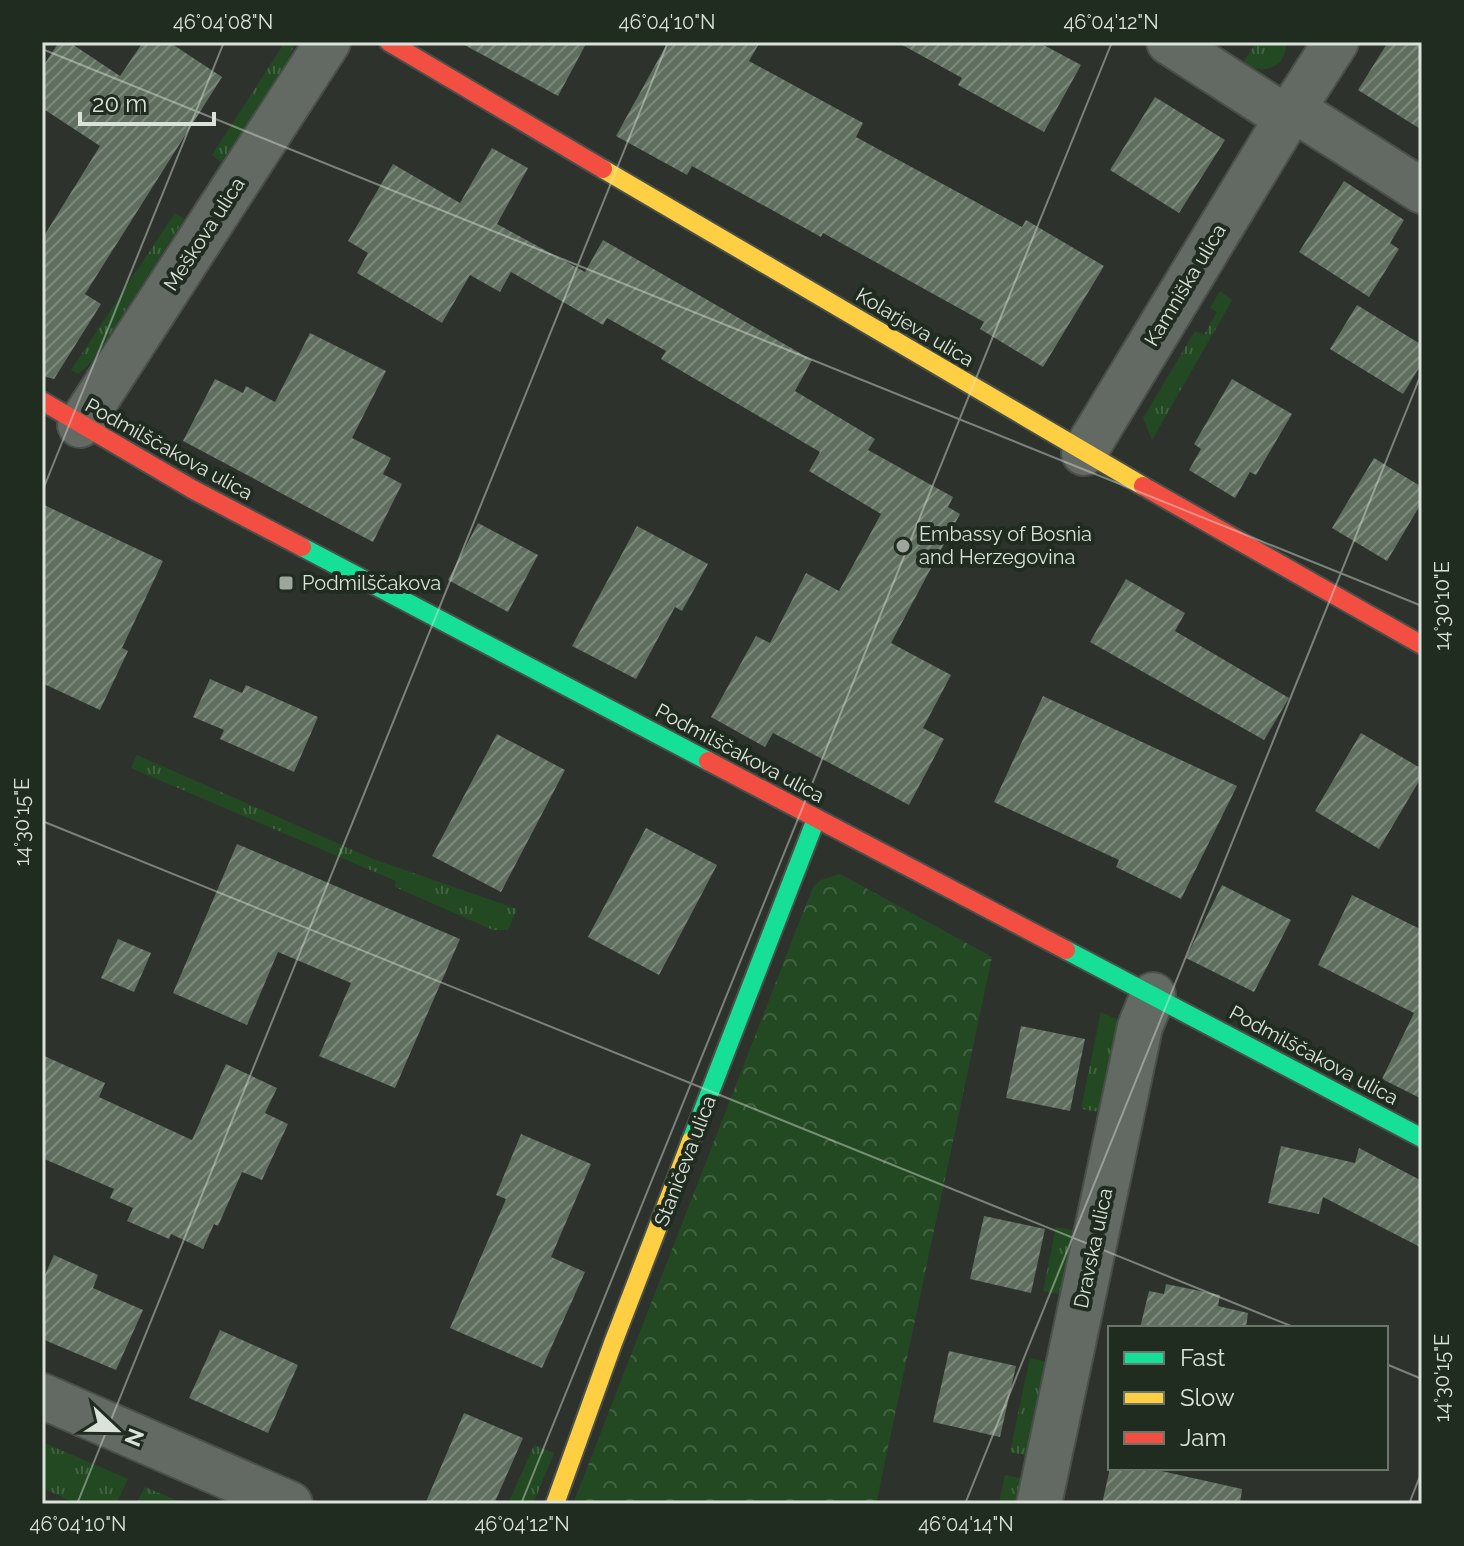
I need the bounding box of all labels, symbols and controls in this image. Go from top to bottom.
text: 46°04'08"N [173,10,273,34]
text: 46°04'10"N [619,10,715,34]
text: 46°04'12"N [1063,10,1159,34]
scale bar [80,76,214,126]
text: 20 m [92,89,147,118]
street label: Meškova ulica [158,173,250,295]
street label: Kamniška ulica [1139,220,1231,350]
street label: Kolarjeva ulica [852,282,978,372]
street label: Podmilščakova ulica [81,393,257,505]
place label: Embassy of Bosnia and Herzegovina [919,522,1092,569]
marker: Embassy of Bosnia and Herzegovina [894,537,912,555]
text: 14°30'10"E [1430,561,1454,651]
place label: Podmilščakova [302,571,441,595]
marker: Podmilščakova [277,574,295,592]
street label: Podmilščakova ulica [651,698,829,808]
text: 14°30'15"E [10,778,34,866]
street label: Podmilščakova ulica [1225,1000,1403,1110]
street label: Staničeva ulica [649,1092,721,1230]
street label: Dravska ulica [1069,1186,1117,1310]
legend [1108,1326,1388,1470]
text: 14°30'15"E [1430,1334,1454,1422]
text: Fast [1180,1343,1225,1372]
text: Slow [1180,1383,1235,1412]
north arrow [76,1390,156,1470]
text: Jam [1180,1423,1226,1452]
text: N [119,1425,150,1450]
text: 46°04'10"N [30,1512,126,1536]
text: 46°04'12"N [474,1512,570,1536]
text: 46°04'14"N [918,1512,1014,1536]

